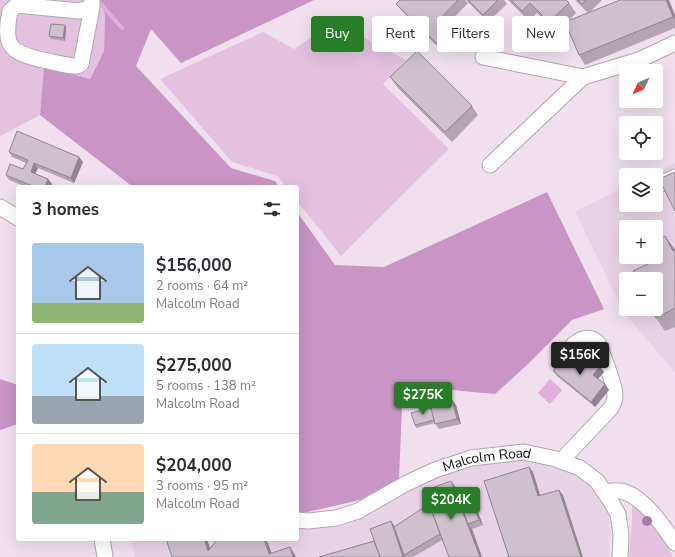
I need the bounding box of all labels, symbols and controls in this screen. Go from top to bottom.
chip: Buy [311,16,364,52]
chip: Rent [372,16,429,52]
chip: Filters [437,16,504,52]
chip: New [512,16,569,52]
north arrow [619,64,663,108]
map controls [619,64,663,316]
button: locate [619,116,663,160]
button: layers [619,168,663,212]
text: 3 homes [32,198,99,221]
icon: filters [261,198,283,220]
button: + [619,220,663,264]
text: $156,000 [156,254,232,277]
icon: home [64,259,112,307]
button: − [619,272,663,316]
text: 2 rooms · 64 m² [156,277,248,295]
text: Malcolm Road [156,295,239,313]
pin: $156K [552,342,608,376]
text: $156K [560,346,600,364]
text: $275,000 [156,354,232,377]
icon: home [64,360,112,408]
text: 5 rooms · 138 m² [156,377,256,395]
pin: $275K [395,382,451,416]
text: $275K [403,386,443,404]
text: Malcolm Road [156,395,239,413]
street label: Malcolm Road [440,443,533,477]
text: $204,000 [156,454,232,477]
icon: home [64,460,112,508]
text: 3 rooms · 95 m² [156,477,248,495]
pin: $204K [423,487,479,521]
text: $204K [431,491,471,509]
text: Malcolm Road [156,495,239,513]

